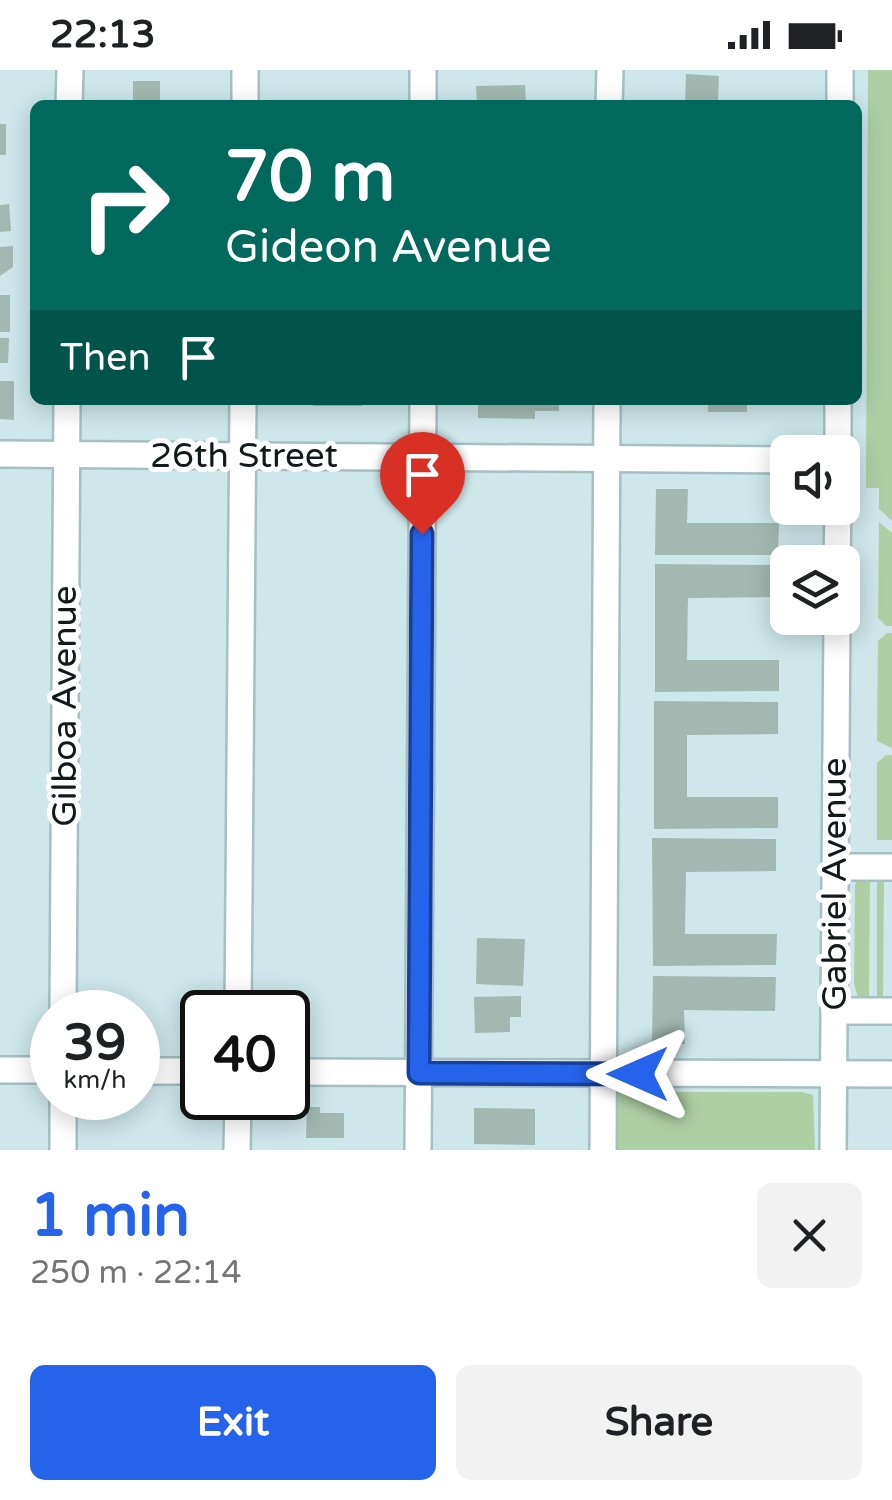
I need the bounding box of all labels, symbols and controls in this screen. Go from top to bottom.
text: 22:13 [50,12,155,58]
text: 70 m [225,136,395,220]
icon: right [60,140,190,270]
text: Gideon Avenue [225,221,552,275]
icon: arrive [171,330,226,385]
text: Then [60,335,151,381]
pin [380,432,465,535]
street label: 26th Street [150,435,338,477]
map controls [770,435,860,635]
button: sound [770,435,860,525]
icon: arrive [395,447,450,502]
button: layers [770,545,860,635]
street label: Gilboa Avenue [44,585,86,827]
street label: Gabriel Avenue [814,757,856,1011]
speed limit sign: 40 [180,990,310,1120]
text: 39 [64,1013,126,1073]
position arrow [586,1022,690,1126]
text: km/h [64,1065,126,1095]
text: 1 min [30,1180,190,1252]
button: close [757,1183,862,1288]
text: 250 m · 22:14 [30,1254,242,1292]
button: Exit [30,1365,436,1480]
button: Share [456,1365,862,1480]

